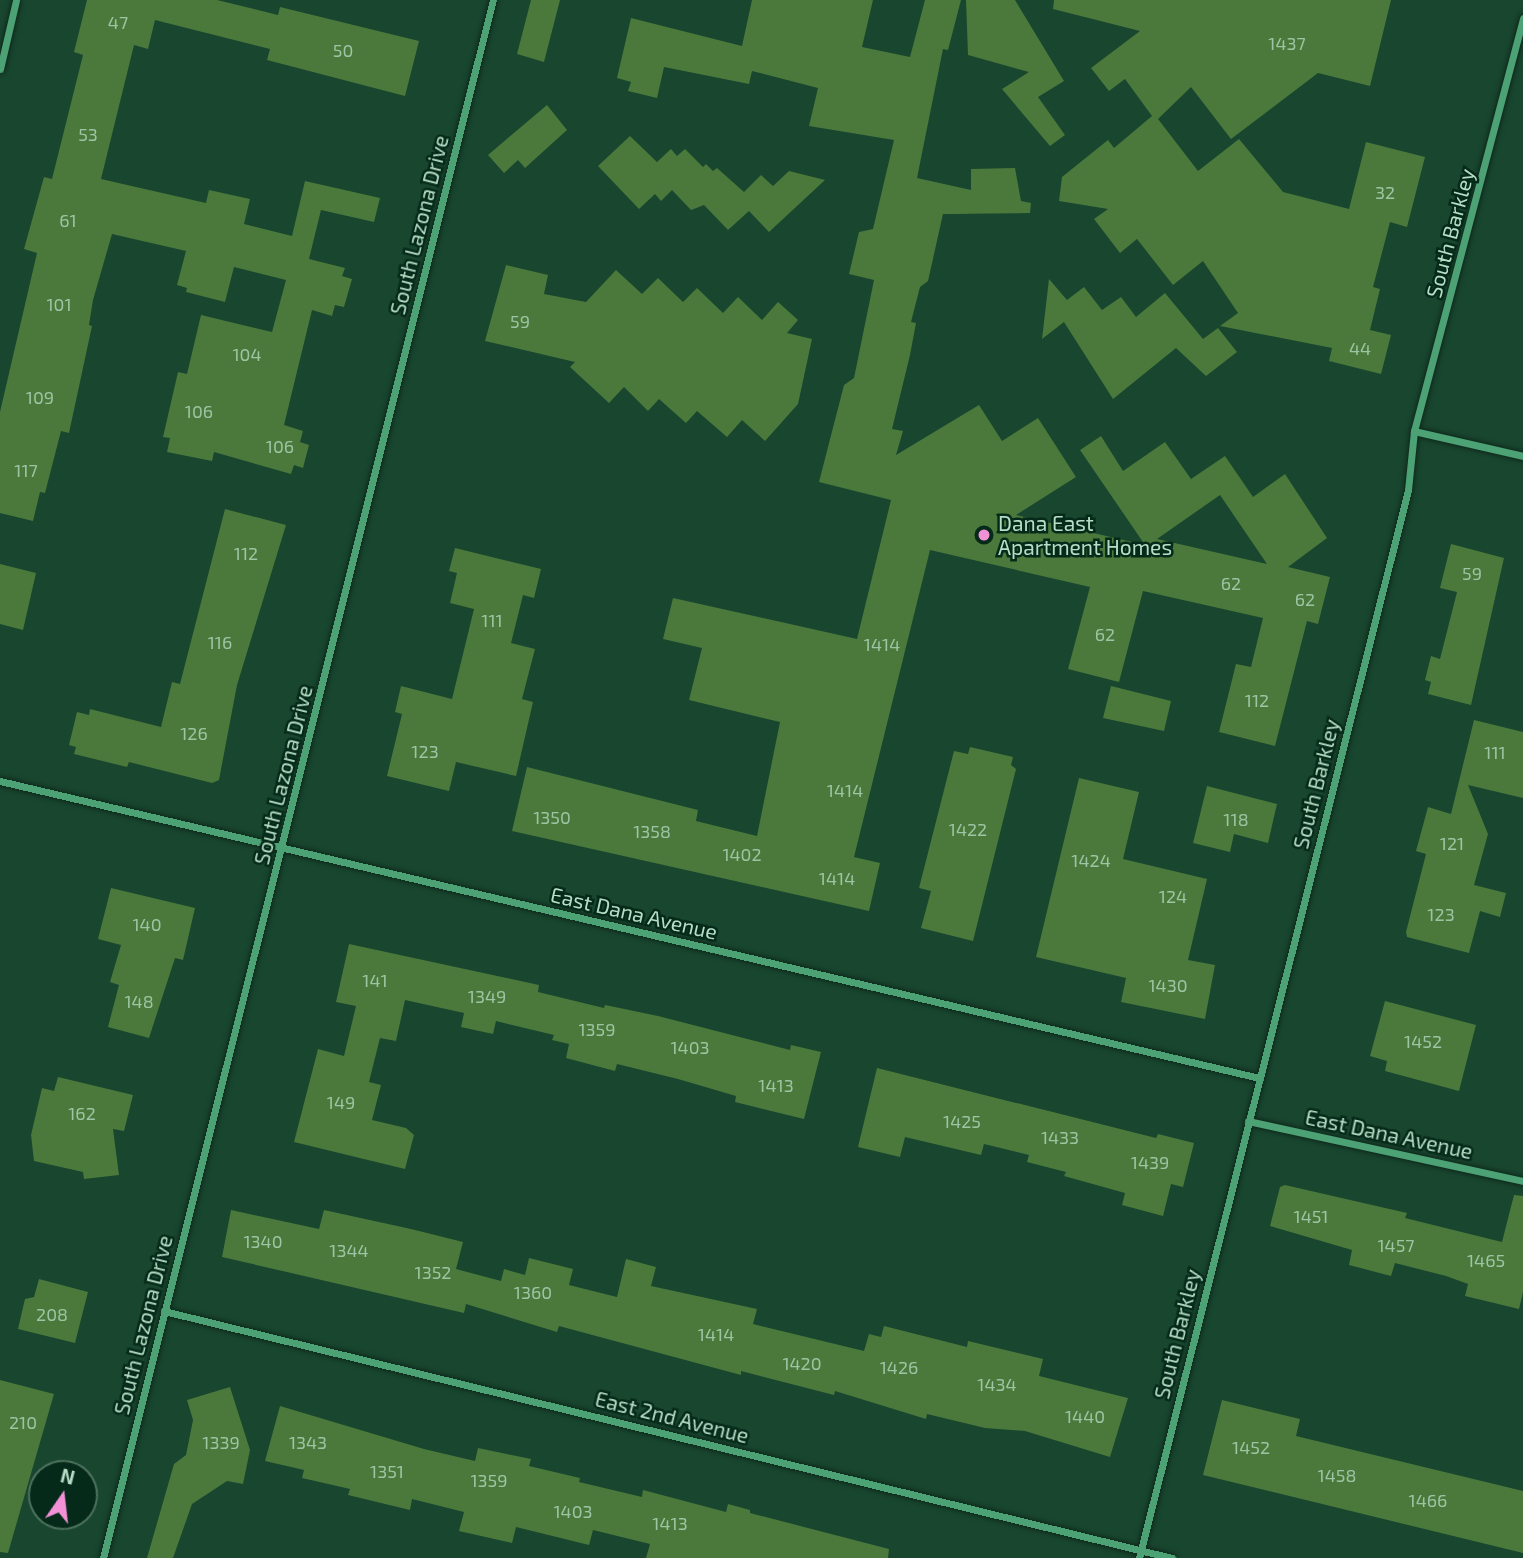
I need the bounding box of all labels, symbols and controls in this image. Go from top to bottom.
house number: 47 [108,11,128,33]
house number: 1437 [1268,32,1306,54]
house number: 50 [333,39,353,61]
house number: 53 [78,123,98,145]
street label: South Lazona Drive [385,133,453,317]
street label: South Barkley [1421,166,1479,300]
house number: 32 [1375,181,1395,203]
house number: 61 [59,209,77,231]
house number: 101 [46,293,72,315]
house number: 59 [510,310,530,332]
house number: 44 [1349,337,1371,359]
house number: 104 [232,343,262,365]
house number: 109 [26,386,54,408]
house number: 106 [185,400,213,422]
house number: 106 [266,435,294,457]
house number: 117 [14,459,38,481]
place label: Dana East Apartment Homes [998,510,1172,560]
marker: Dana East Apartment Homes [976,527,992,543]
house number: 112 [234,542,258,564]
house number: 59 [1462,562,1482,584]
house number: 62 [1221,572,1241,594]
house number: 62 [1295,588,1315,610]
house number: 111 [481,609,503,631]
house number: 62 [1095,623,1115,645]
house number: 116 [208,631,232,653]
house number: 1414 [864,633,900,655]
street label: South Lazona Drive [249,683,317,867]
house number: 112 [1245,689,1269,711]
street label: South Barkley [1288,717,1344,851]
house number: 126 [180,722,208,744]
house number: 123 [411,740,439,762]
house number: 111 [1484,741,1506,763]
house number: 1414 [827,779,863,801]
house number: 1350 [533,806,571,828]
house number: 118 [1223,808,1249,830]
house number: 1422 [949,818,987,840]
house number: 1358 [633,820,671,842]
house number: 121 [1440,832,1464,854]
house number: 1402 [722,843,762,865]
house number: 1424 [1071,849,1111,871]
house number: 1414 [819,867,855,889]
street label: East Dana Avenue [548,882,720,944]
house number: 124 [1159,885,1187,907]
house number: 123 [1427,903,1455,925]
house number: 140 [132,913,162,935]
house number: 141 [362,969,388,991]
house number: 1430 [1148,974,1188,996]
house number: 1349 [468,985,506,1007]
house number: 148 [124,990,154,1012]
house number: 1359 [578,1018,616,1040]
house number: 1452 [1404,1030,1442,1052]
house number: 1403 [670,1036,710,1058]
house number: 1413 [758,1074,794,1096]
house number: 149 [327,1091,355,1113]
house number: 162 [68,1102,96,1124]
street label: East Dana Avenue [1303,1104,1475,1164]
house number: 1425 [943,1110,981,1132]
house number: 1433 [1041,1126,1079,1148]
house number: 1439 [1131,1151,1169,1173]
house number: 1451 [1293,1205,1329,1227]
house number: 1340 [243,1230,283,1252]
street label: South Lazona Drive [109,1233,177,1417]
house number: 1457 [1377,1234,1415,1256]
house number: 1344 [329,1239,369,1261]
house number: 1465 [1467,1249,1505,1271]
house number: 1352 [415,1261,451,1283]
street label: South Barkley [1149,1267,1205,1401]
house number: 1360 [514,1281,552,1303]
house number: 208 [36,1303,68,1325]
house number: 1414 [698,1323,734,1345]
house number: 1420 [782,1352,822,1374]
house number: 1426 [880,1356,918,1378]
house number: 1434 [977,1373,1017,1395]
street label: East 2nd Avenue [592,1386,752,1448]
house number: 1440 [1065,1405,1105,1427]
house number: 210 [9,1411,37,1433]
house number: 1339 [202,1431,240,1453]
house number: 1343 [289,1431,327,1453]
house number: 1452 [1232,1436,1270,1458]
north arrow [28,1460,98,1530]
house number: 1351 [370,1460,404,1482]
text: N [58,1463,77,1489]
house number: 1458 [1318,1464,1356,1486]
house number: 1359 [470,1469,508,1491]
house number: 1466 [1409,1489,1447,1511]
house number: 1403 [553,1500,593,1522]
house number: 1413 [652,1512,688,1534]

